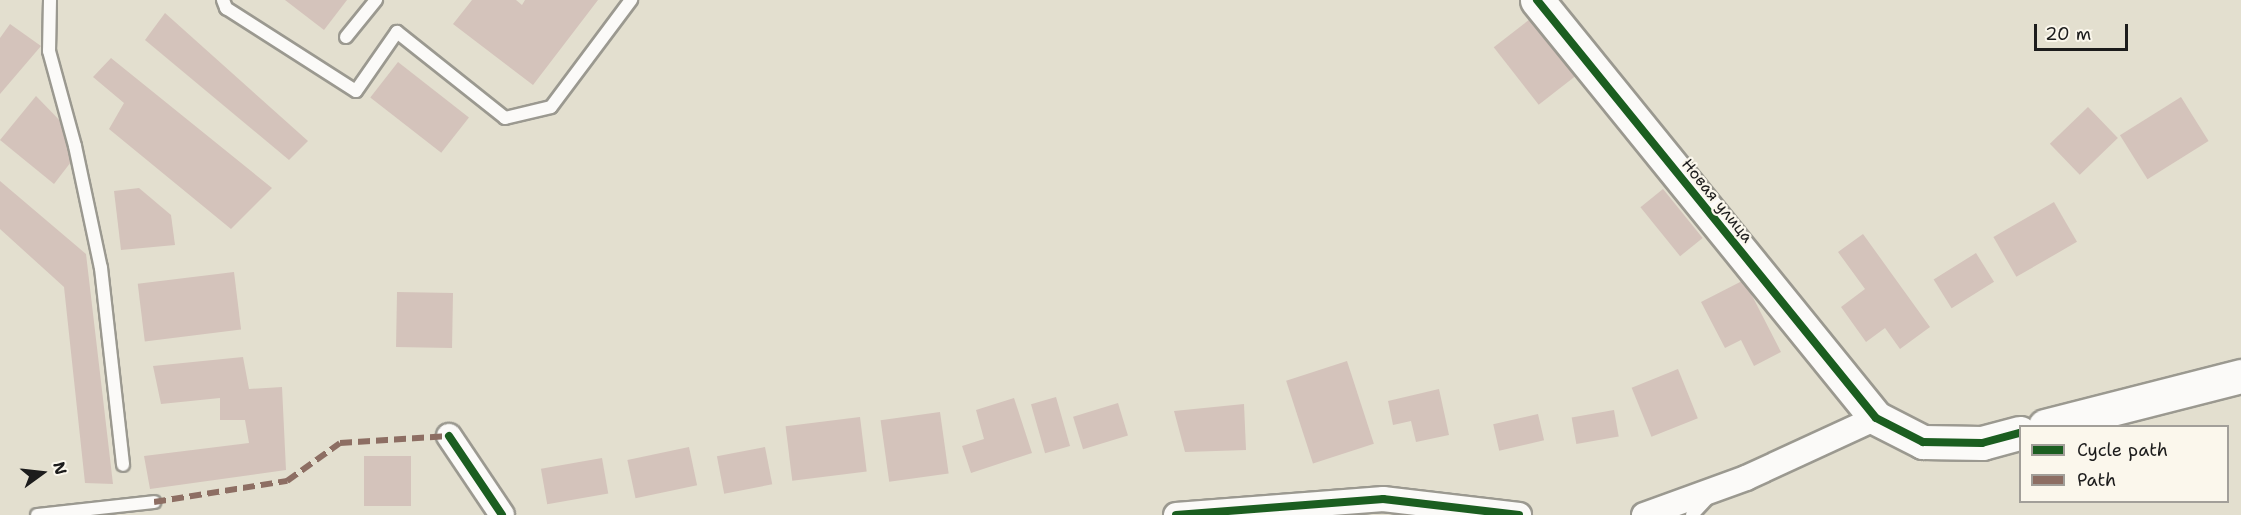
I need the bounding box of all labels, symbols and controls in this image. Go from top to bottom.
scale bar [2037,12,2132,50]
text: 20 m [2045,22,2091,46]
street label: Новая улица [1677,155,1757,247]
legend [2019,425,2229,503]
text: Cycle path [2077,438,2168,462]
north arrow [12,443,72,503]
text: N [48,459,72,477]
text: Path [2077,468,2116,492]

